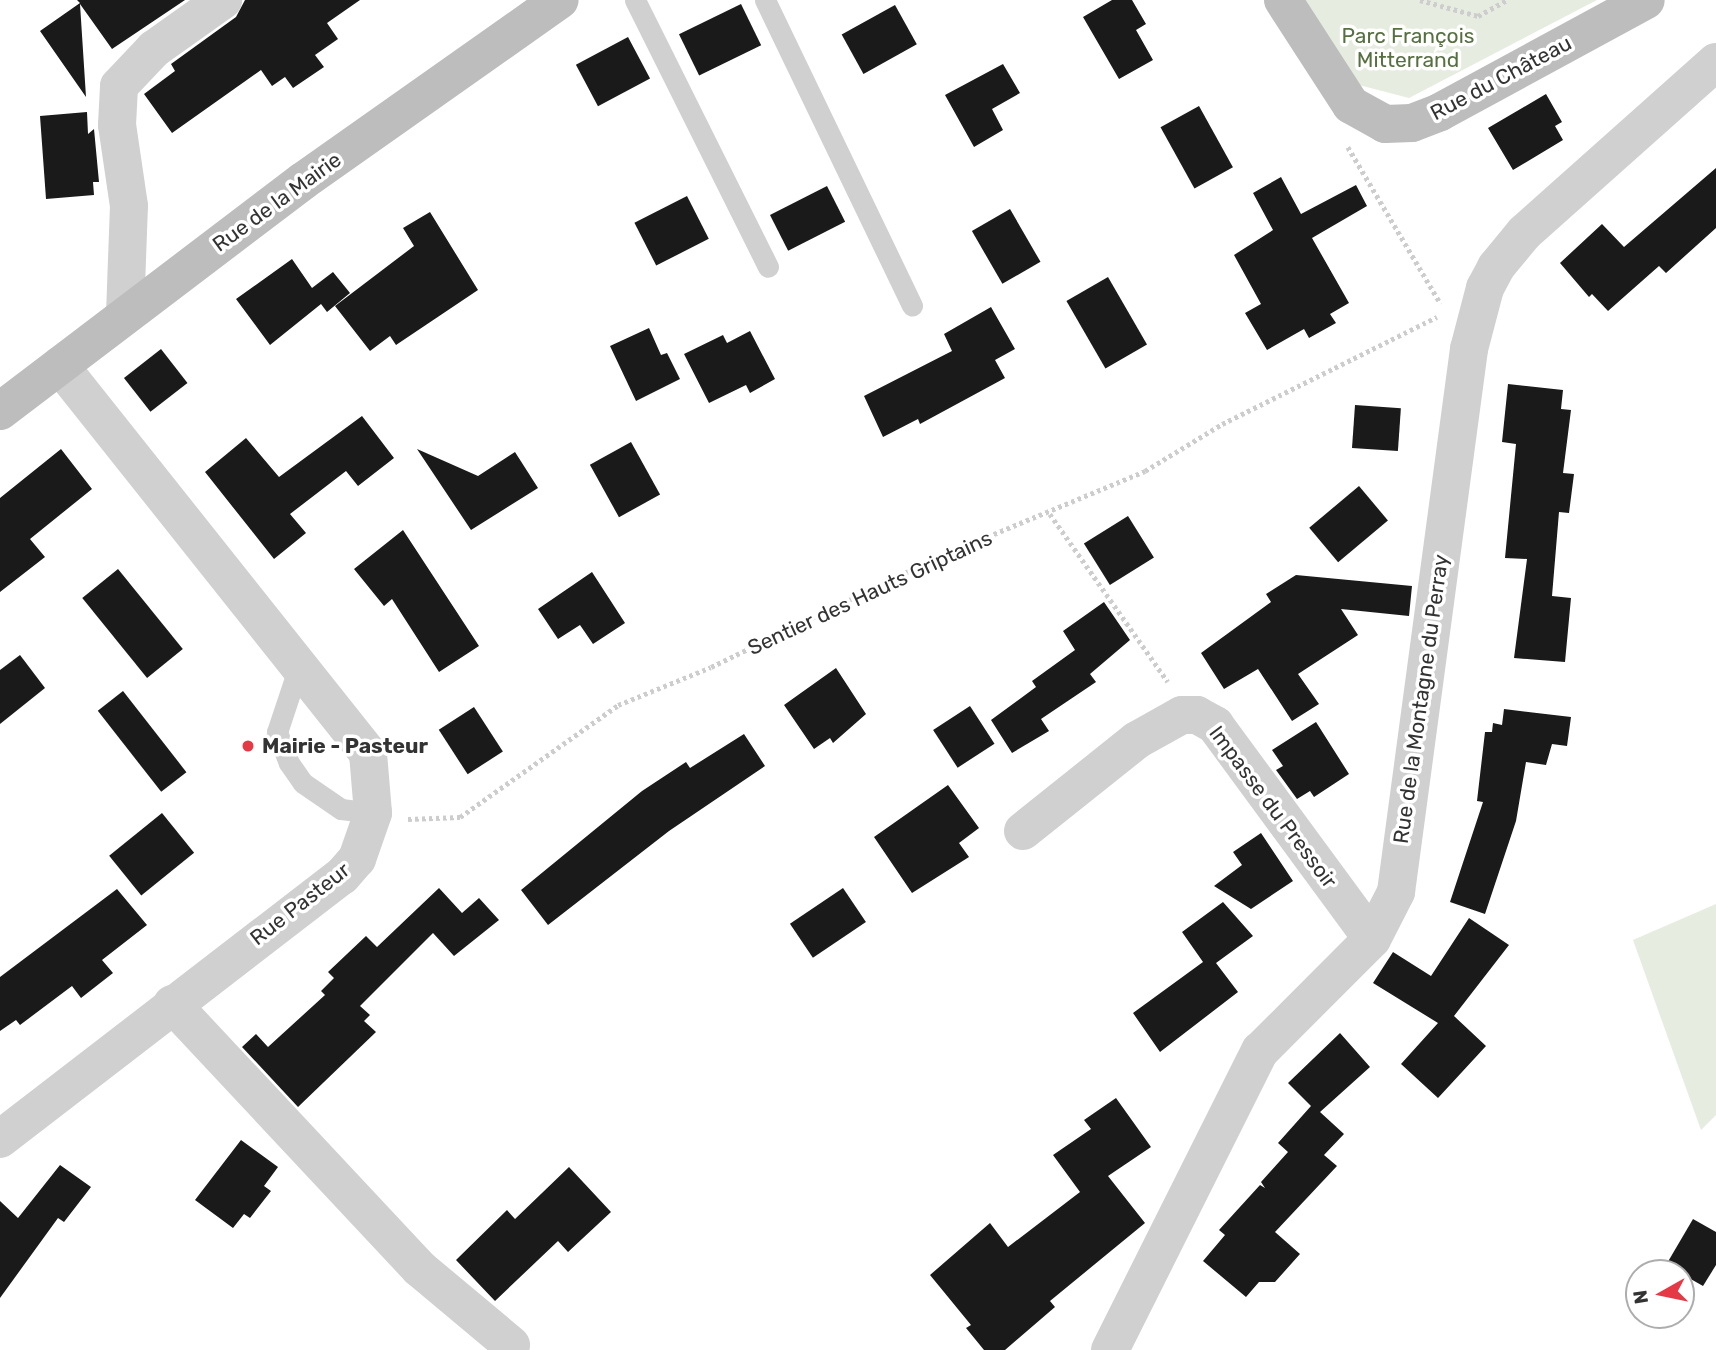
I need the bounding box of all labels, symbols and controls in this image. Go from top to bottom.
park label: Parc François Mitterrand [1342,23,1474,73]
street label: Rue du Château [1426,30,1576,126]
street label: Rue de la Mairie [208,147,346,257]
street label: Sentier des Hauts Griptains [744,525,996,661]
street label: Rue de la Montagne du Perray [1388,553,1454,845]
street label: Impasse du Pressoir [1204,721,1342,893]
place label: Mairie - Pasteur [262,733,428,759]
marker: Mairie - Pasteur [240,738,256,754]
street label: Rue Pasteur [245,857,355,951]
north arrow [1625,1259,1695,1329]
text: N [1628,1289,1653,1306]

